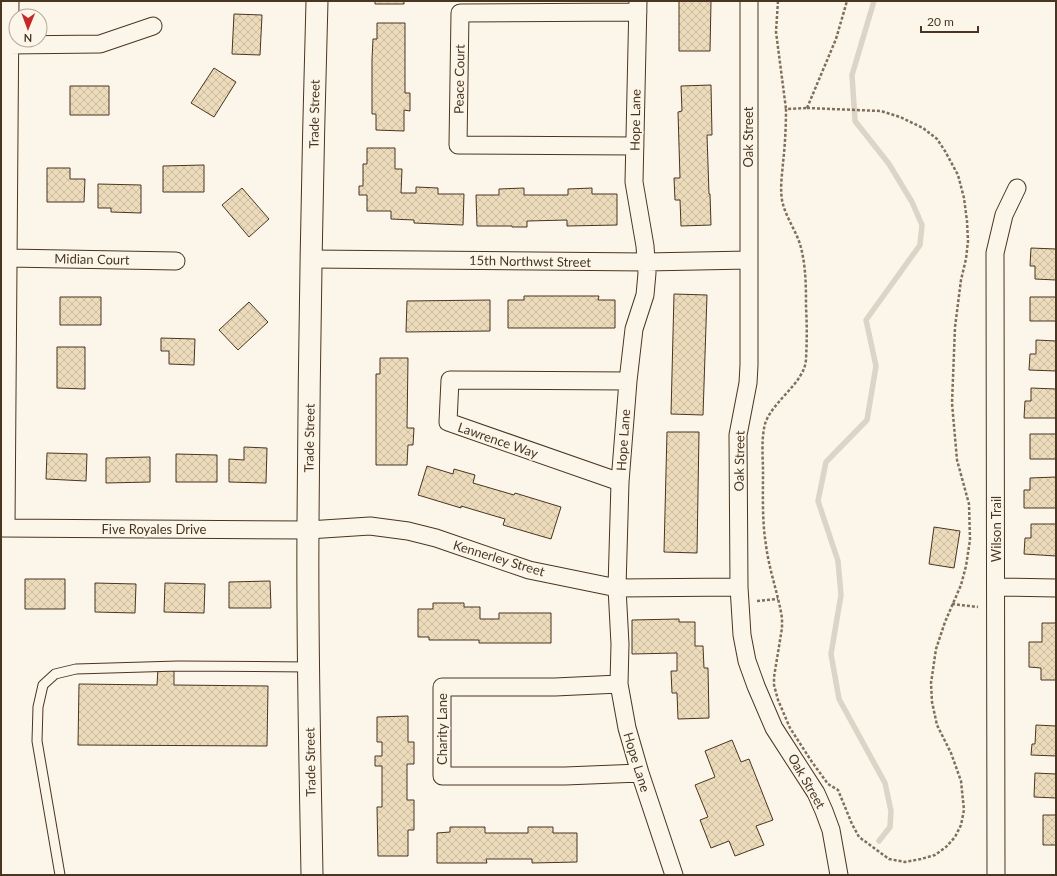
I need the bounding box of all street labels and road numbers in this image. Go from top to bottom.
street label: Peace Court [450,44,468,114]
street label: Trade Street [305,79,323,149]
street label: Hope Lane [626,89,644,151]
street label: Oak Street [740,106,756,167]
street label: Midian Court [54,250,130,268]
street label: 15th Northwst Street [469,252,591,270]
street label: Trade Street [300,403,318,473]
street label: Hope Lane [613,408,633,471]
street label: Lawrence Way [456,419,540,461]
street label: Oak Street [730,430,748,492]
street label: Wilson Trail [988,496,1004,562]
street label: Five Royales Drive [102,521,207,537]
street label: Kennerley Street [451,536,547,580]
street label: Charity Lane [434,693,450,765]
street label: Trade Street [301,727,319,797]
street label: Hope Lane [620,730,654,794]
street label: Oak Street [785,751,829,812]

